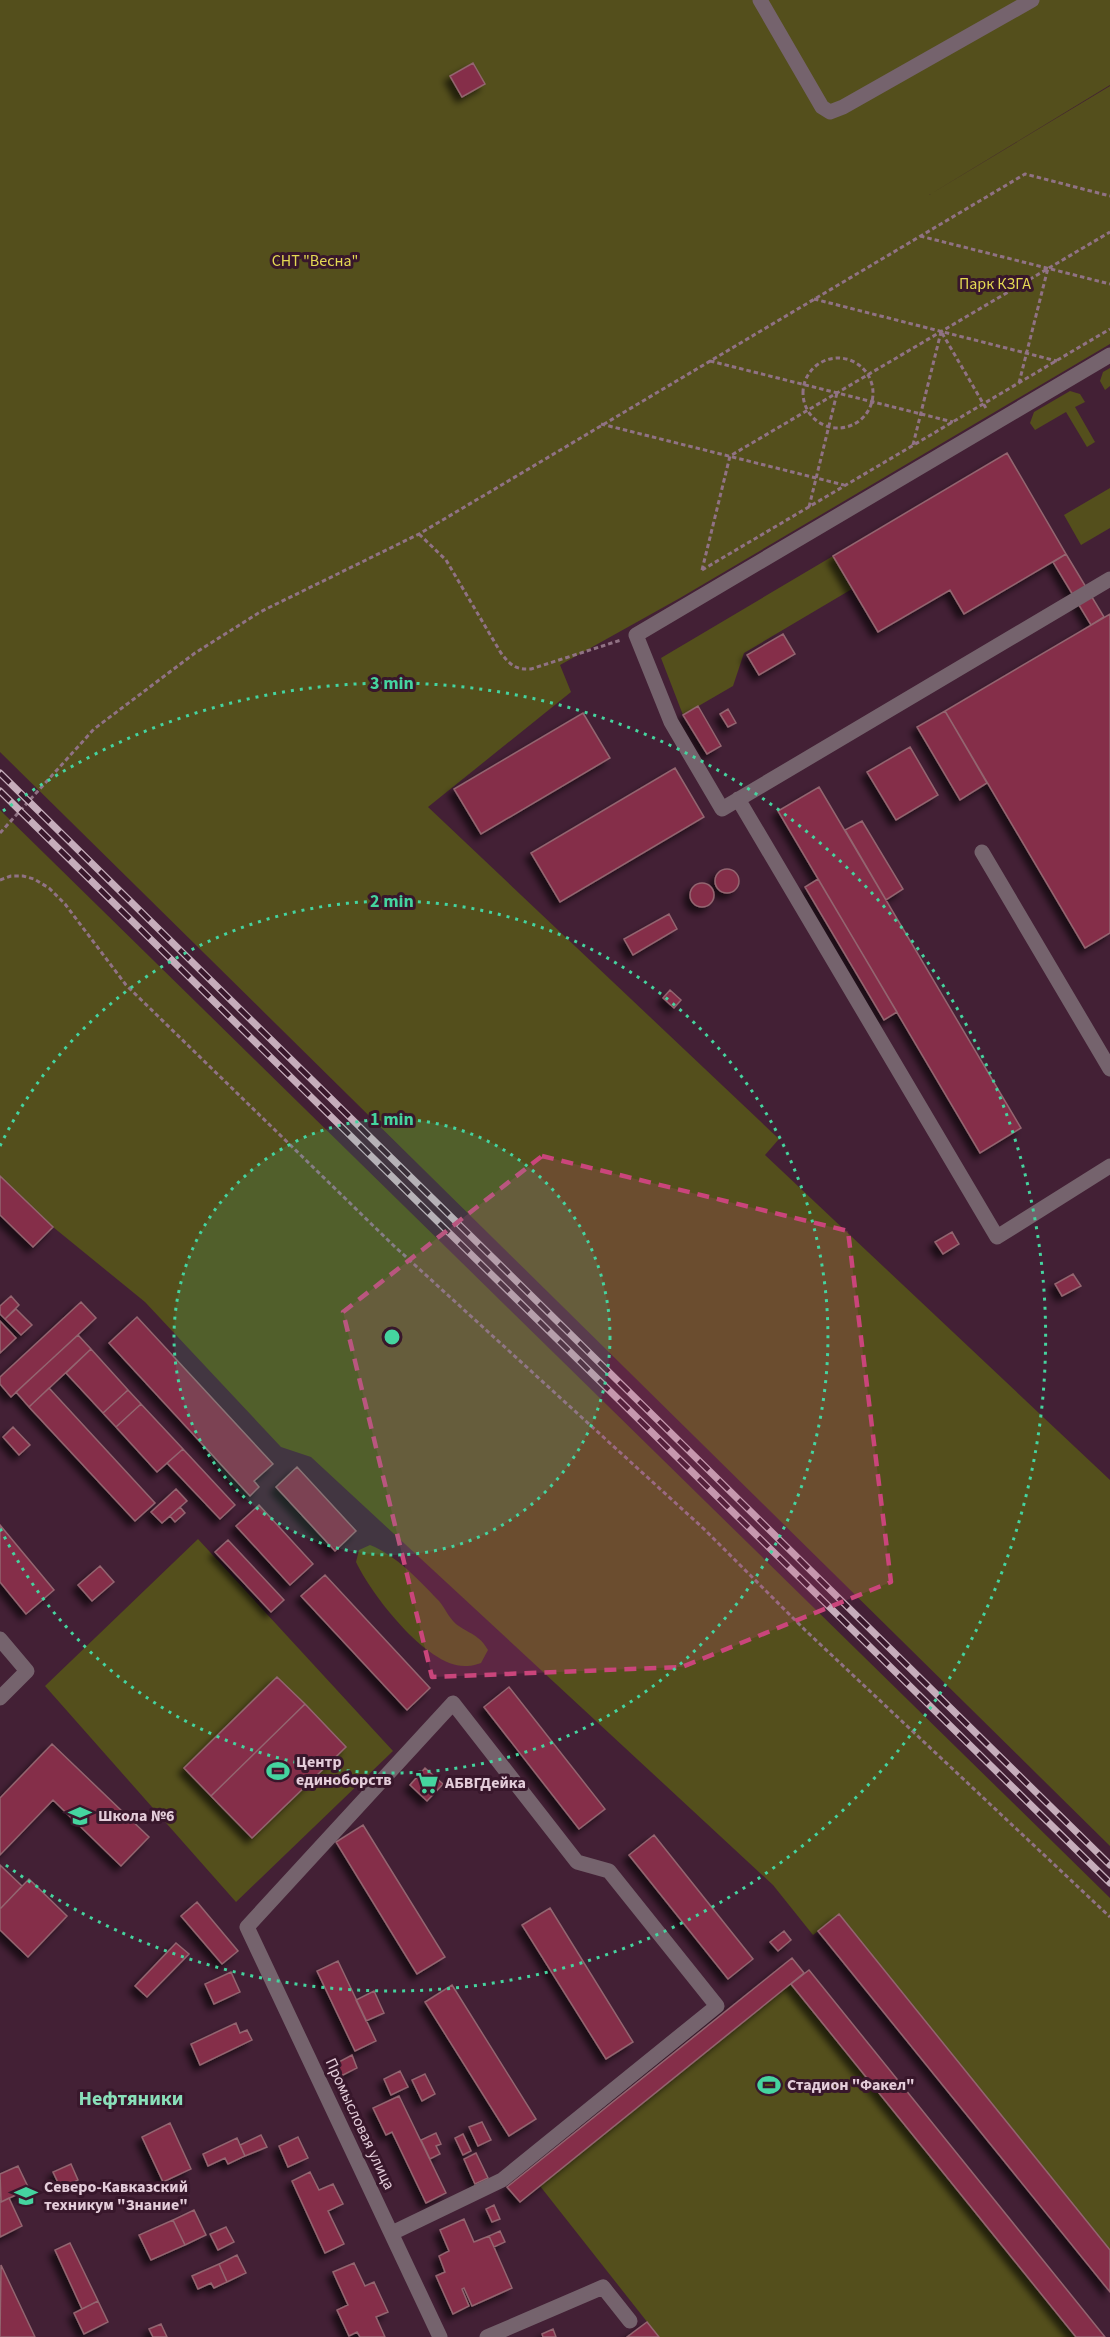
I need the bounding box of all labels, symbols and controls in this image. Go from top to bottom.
park label: СНТ "Весна" [272,250,358,272]
park label: Парк КЗГА [959,273,1031,295]
text: 3 min [370,671,414,696]
text: 2 min [370,889,414,914]
text: 1 min [370,1107,414,1132]
centre of rings [382,1327,402,1347]
place label: Центр единоборств [296,1751,392,1791]
sports icon: Центр единоборств [265,1758,291,1784]
supermarket icon: АБВГДейка [414,1770,440,1796]
place label: АБВГДейка [444,1772,526,1794]
school or university icon: Школа №6 [67,1803,93,1829]
place label: Школа №6 [98,1805,175,1827]
street label: Промысловая улица [320,2055,400,2193]
sports icon: Стадион "Факел" [756,2072,782,2098]
place label: Стадион "Факел" [787,2074,915,2096]
district label: Нефтяники [79,2085,183,2113]
place label: Северо-Кавказский техникум "Знание" [44,2176,188,2216]
school or university icon: Северо-Кавказский техникум "Знание" [13,2183,39,2209]

